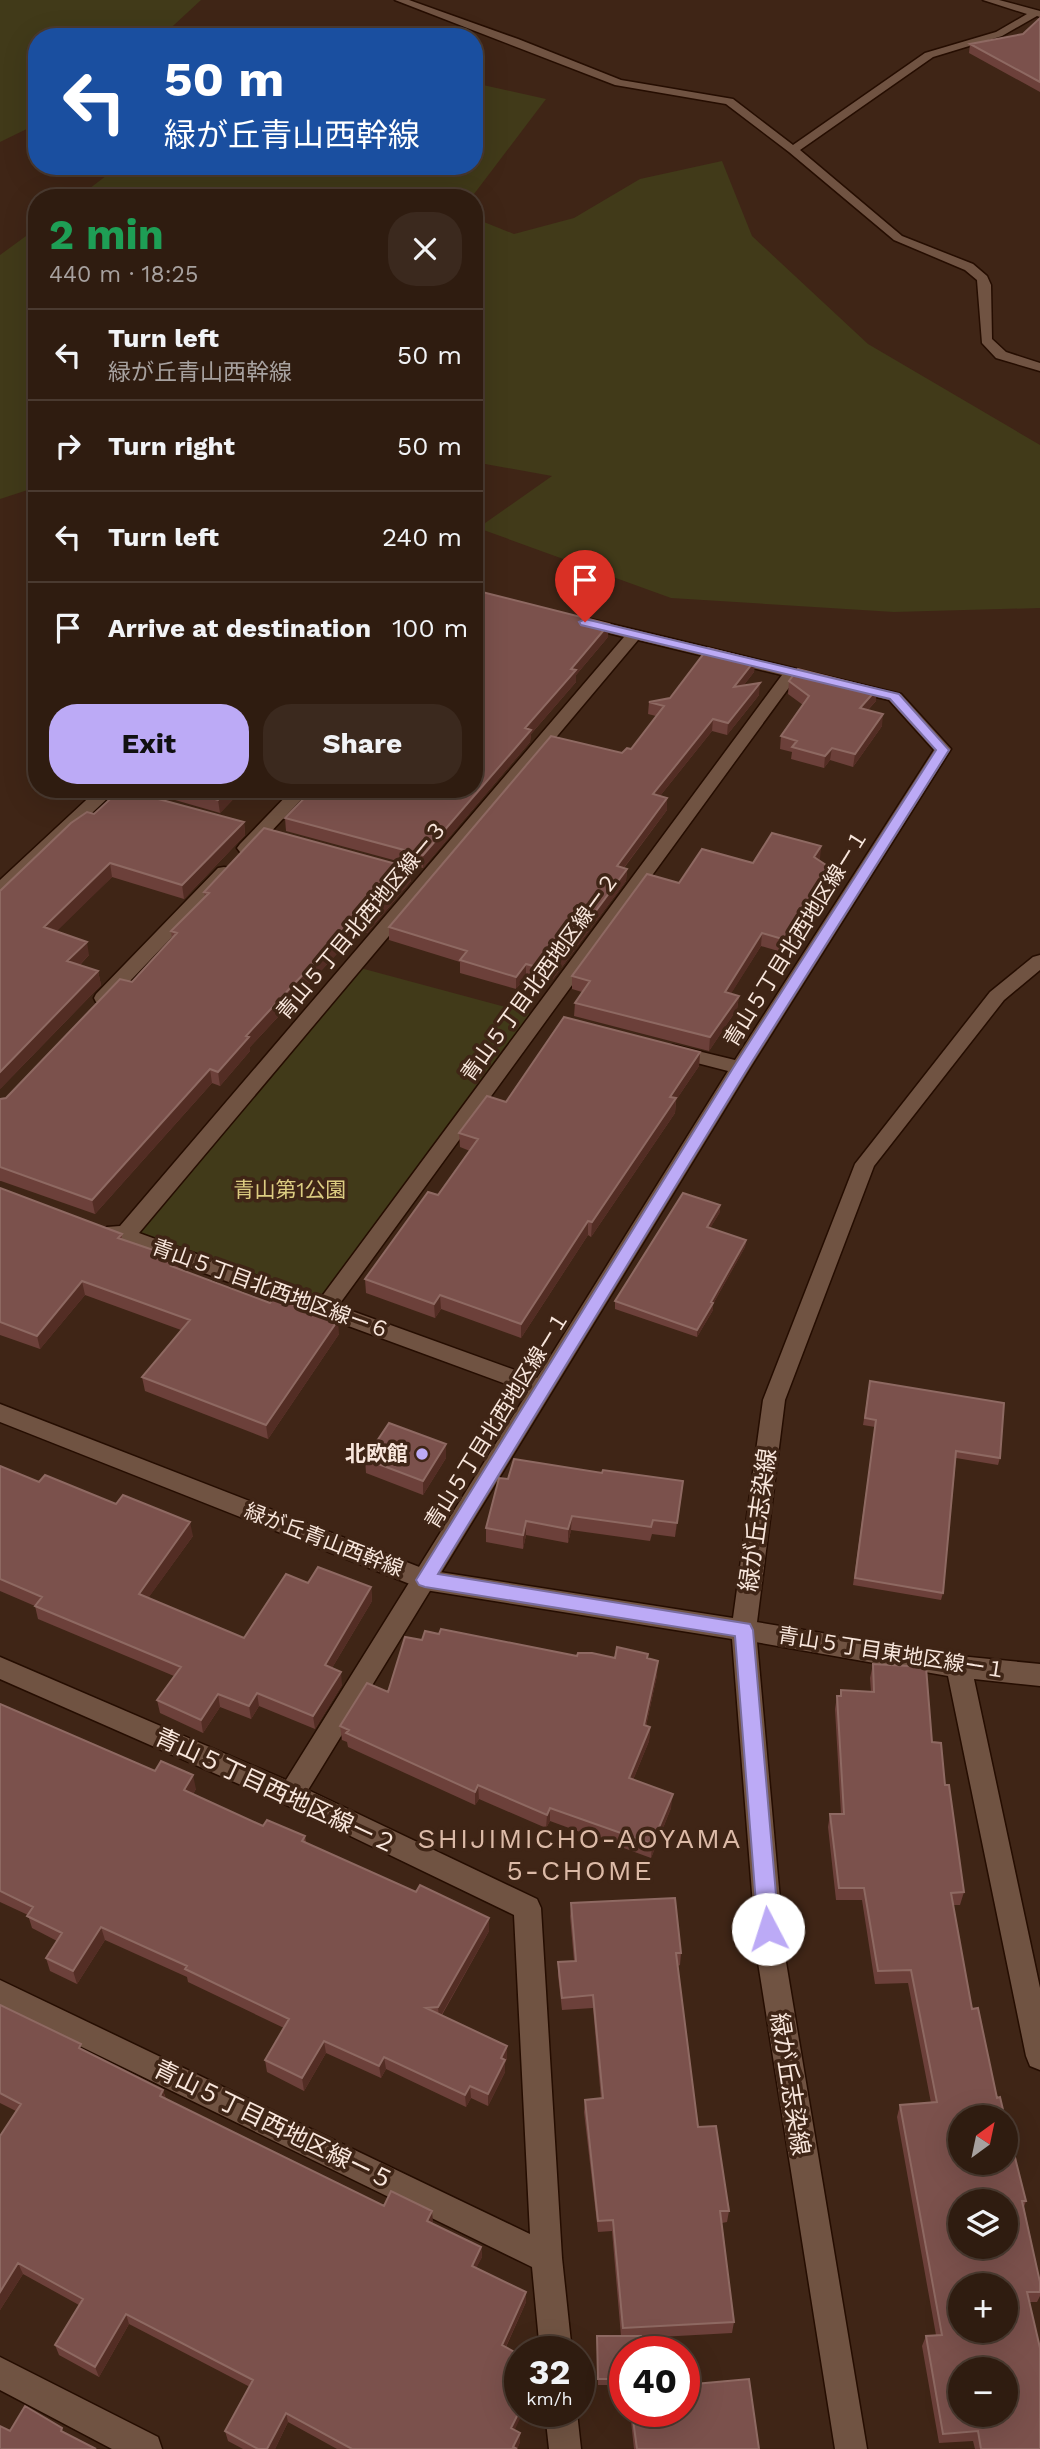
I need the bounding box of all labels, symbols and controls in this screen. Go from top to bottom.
text: 50 m [164,50,284,108]
icon: left [49,56,140,147]
text: 緑が丘青山西幹線 [164,116,420,154]
text: 2 min [49,210,164,259]
button: close [388,212,462,286]
text: 440 m · 18:25 [49,261,198,288]
text: Turn left [108,323,219,353]
icon: left [49,336,87,374]
text: 50 m [397,340,462,370]
text: 緑が丘青山西幹線 [108,359,292,386]
icon: right [49,427,87,465]
text: Turn right [108,431,235,461]
text: 50 m [397,431,462,461]
icon: left [49,518,87,556]
text: Turn left [108,522,219,552]
text: 240 m [382,522,462,552]
pin [555,550,615,622]
icon: arrive [566,561,604,599]
icon: arrive [49,609,87,647]
text: Arrive at destination [108,613,371,643]
text: 100 m [392,613,468,643]
button: Exit [49,704,249,784]
button: Share [263,704,462,784]
street label: 青山５丁目北西地区線ー３ [271,815,452,1024]
street label: 青山５丁目北西地区線ー１ [718,824,873,1051]
street label: 青山５丁目北西地区線ー２ [455,867,624,1086]
park label: 青山第1公園 [233,1177,347,1202]
street label: 青山５丁目北西地区線ー６ [148,1234,394,1343]
street label: 青山５丁目北西地区線ー１ [419,1306,574,1533]
place label: 北欧館 [345,1441,408,1466]
marker: 北欧館 [414,1446,430,1462]
street label: 緑が丘志染線 [734,1447,782,1593]
street label: 緑が丘青山西幹線 [241,1498,407,1581]
street label: 青山５丁目東地区線ー１ [776,1622,1008,1683]
street label: 青山５丁目西地区線ー２ [150,1723,402,1859]
district label: SHIJIMICHO-AOYAMA 5-CHOME [418,1822,742,1887]
position arrow [731,1892,805,1966]
street label: 緑が丘志染線 [765,2011,815,2157]
street label: 青山５丁目西地区線ー５ [149,2055,399,2195]
north arrow [948,2105,1018,2175]
map controls [948,2105,1018,2427]
button: layers [948,2189,1018,2259]
button: + [948,2273,1018,2343]
speed limit sign: 40 [609,2336,700,2427]
text: 32 [529,2351,570,2393]
button: − [948,2357,1018,2427]
text: km/h [526,2388,573,2409]

